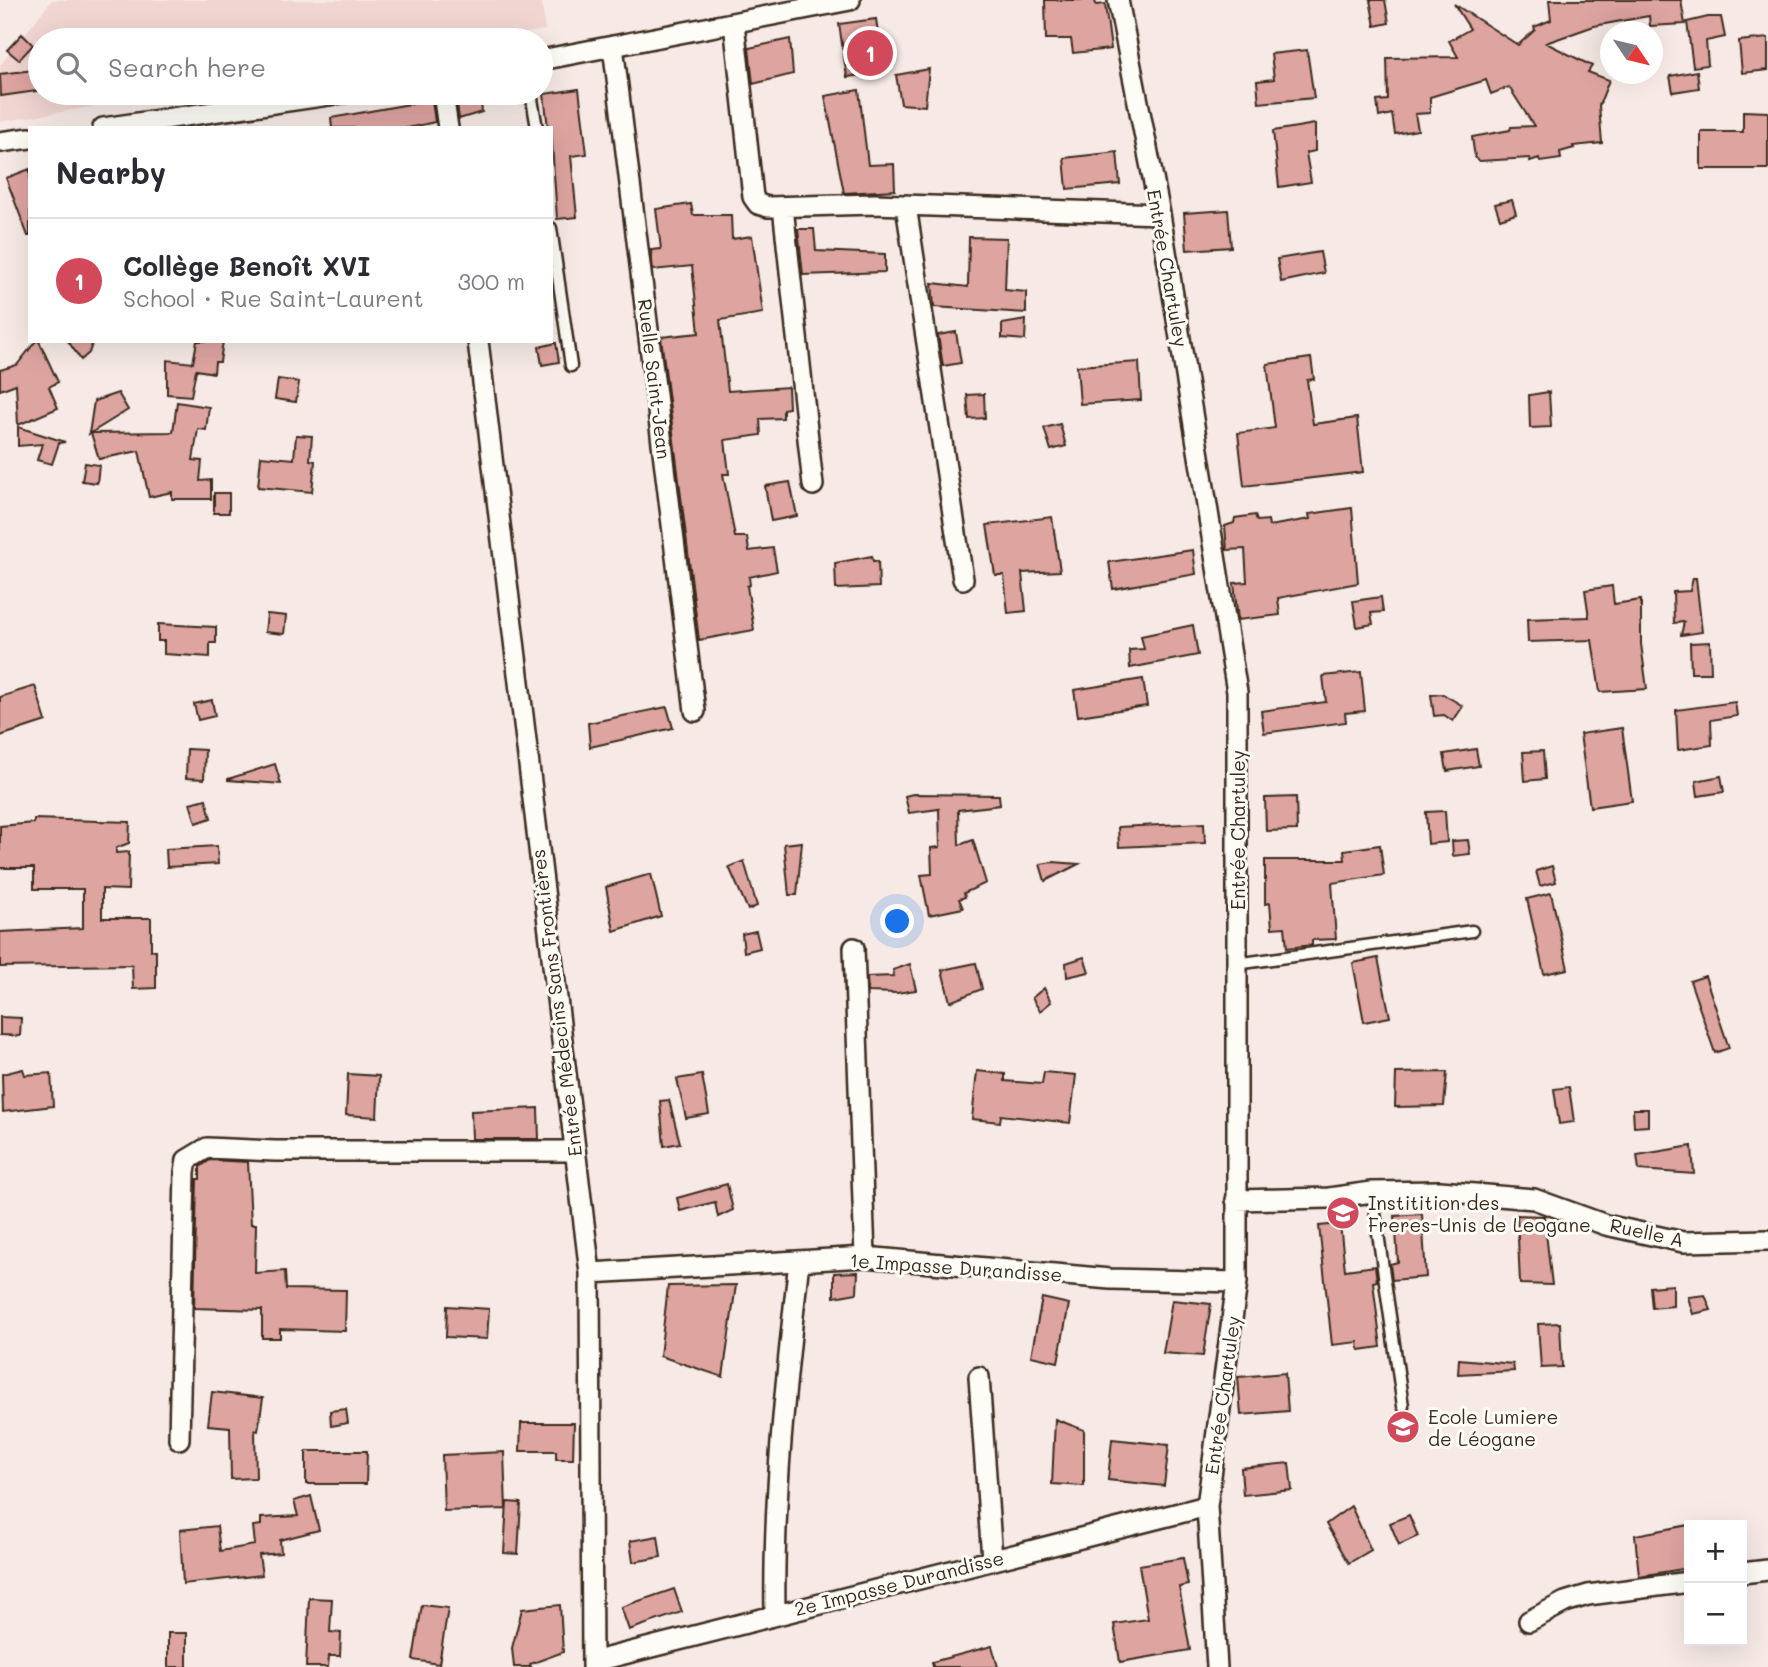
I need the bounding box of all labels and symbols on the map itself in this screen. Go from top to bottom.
north arrow [1600,21,1663,84]
pin: 1 [847,27,893,79]
street label: Entrée Chartuley [1142,187,1194,349]
street label: Ruelle Saint-Jean [633,297,677,461]
street label: Entrée Chartuley [1225,750,1250,910]
street label: Entrée Médecins Sans Frontières [525,848,587,1158]
your location [880,904,914,938]
place label: Institition des Freres-Unis de Leogane [1368,1190,1591,1237]
school or university icon: Institition des Freres-Unis de Leogane [1324,1194,1362,1232]
street label: Ruelle A [1608,1212,1686,1252]
street label: 1e Impasse Durandisse [849,1247,1063,1287]
street label: Entrée Chartuley [1199,1314,1245,1476]
place label: Ecole Lumiere de Léogane [1428,1404,1558,1451]
school or university icon: Ecole Lumiere de Léogane [1384,1408,1422,1446]
street label: 2e Impasse Durandisse [792,1545,1006,1621]

